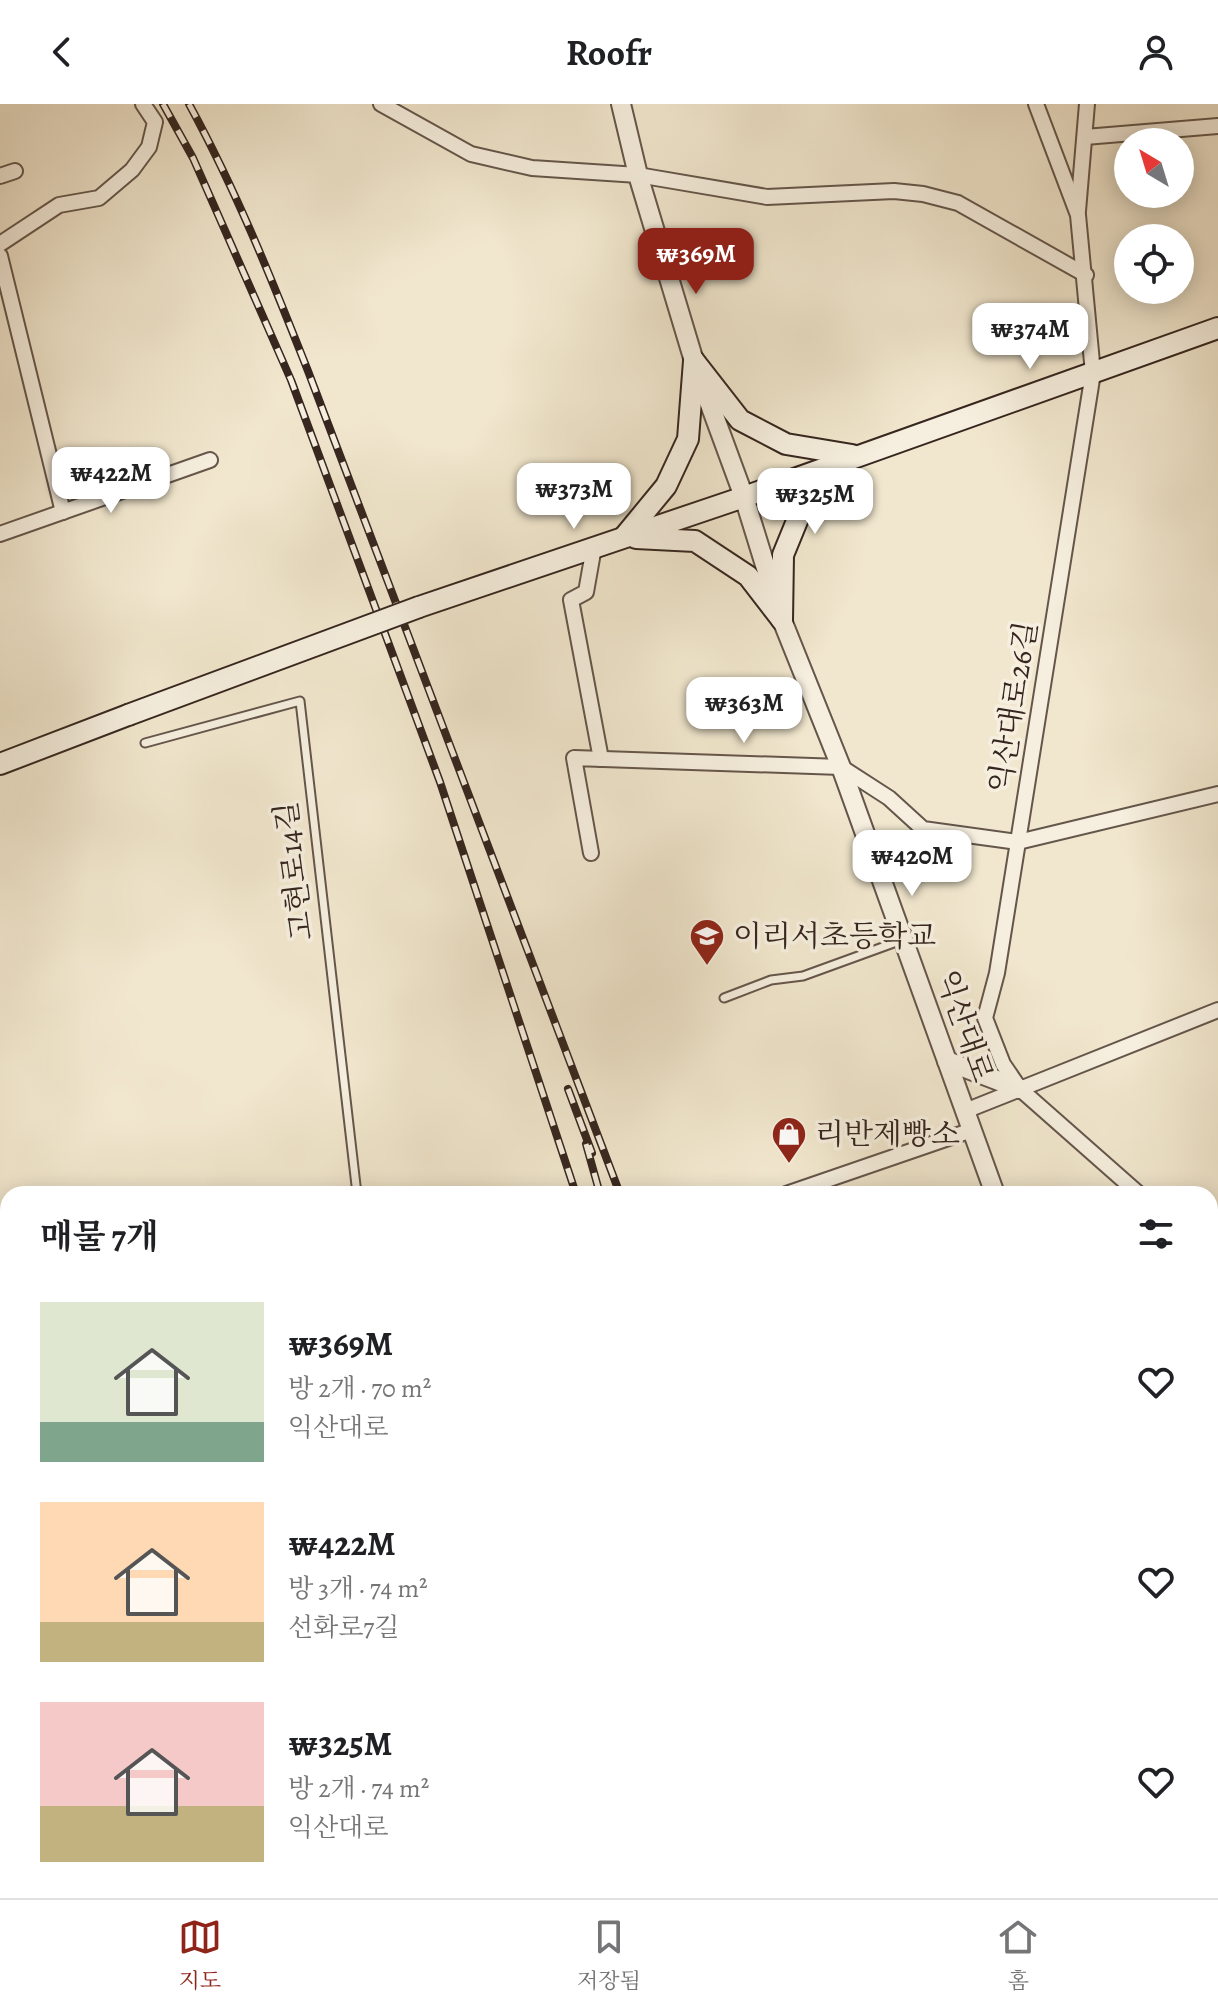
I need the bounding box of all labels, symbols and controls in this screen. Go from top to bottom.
text: Roofr [566,28,652,77]
icon: back [40,30,84,74]
icon: person [1134,30,1178,74]
north arrow [1114,128,1194,208]
map controls [1114,128,1194,304]
button: locate [1114,224,1194,304]
pin: ₩369M [640,228,752,296]
text: ₩369M [656,236,736,271]
pin: ₩374M [974,303,1086,371]
text: ₩374M [990,311,1070,346]
pin: ₩422M [55,447,167,515]
text: ₩422M [70,455,152,490]
pin: ₩373M [518,463,630,531]
pin: ₩325M [759,468,871,536]
text: ₩373M [535,471,613,506]
text: ₩325M [775,476,855,511]
street label: 익산대로26길 [980,618,1046,796]
pin: ₩363M [688,677,800,745]
text: ₩363M [704,685,784,720]
street label: 고현로14길 [266,799,322,943]
pin: ₩420M [856,830,968,898]
text: ₩420M [871,838,953,873]
place label: 이리서초등학교 [733,916,936,956]
school or university icon: 이리서초등학교 [688,917,726,967]
street label: 익산대로 [927,965,1003,1087]
place label: 리반제빵소 [815,1114,960,1154]
shop icon: 리반제빵소 [770,1115,808,1165]
icon: filters [1134,1212,1178,1256]
text: 매물 7개 [40,1213,159,1260]
text: ₩369M [288,1320,393,1367]
icon: home [104,1334,200,1430]
icon: heart [1134,1360,1178,1404]
text: 방 2개 · 70 m² [288,1371,431,1406]
text: 익산대로 [288,1410,388,1445]
text: ₩422M [288,1520,396,1567]
icon: home [104,1534,200,1630]
icon: heart [1134,1560,1178,1604]
text: 방 3개 · 74 m² [288,1571,428,1606]
text: 선화로7길 [288,1610,399,1645]
text: ₩325M [288,1720,392,1767]
icon: home [104,1734,200,1830]
icon: heart [1134,1760,1178,1804]
text: 방 2개 · 74 m² [288,1771,429,1806]
text: 익산대로 [288,1810,388,1845]
tab: 지도 [178,1915,222,1996]
tab: 저장됨 [577,1915,641,1996]
tab: 홈 [996,1915,1040,1996]

